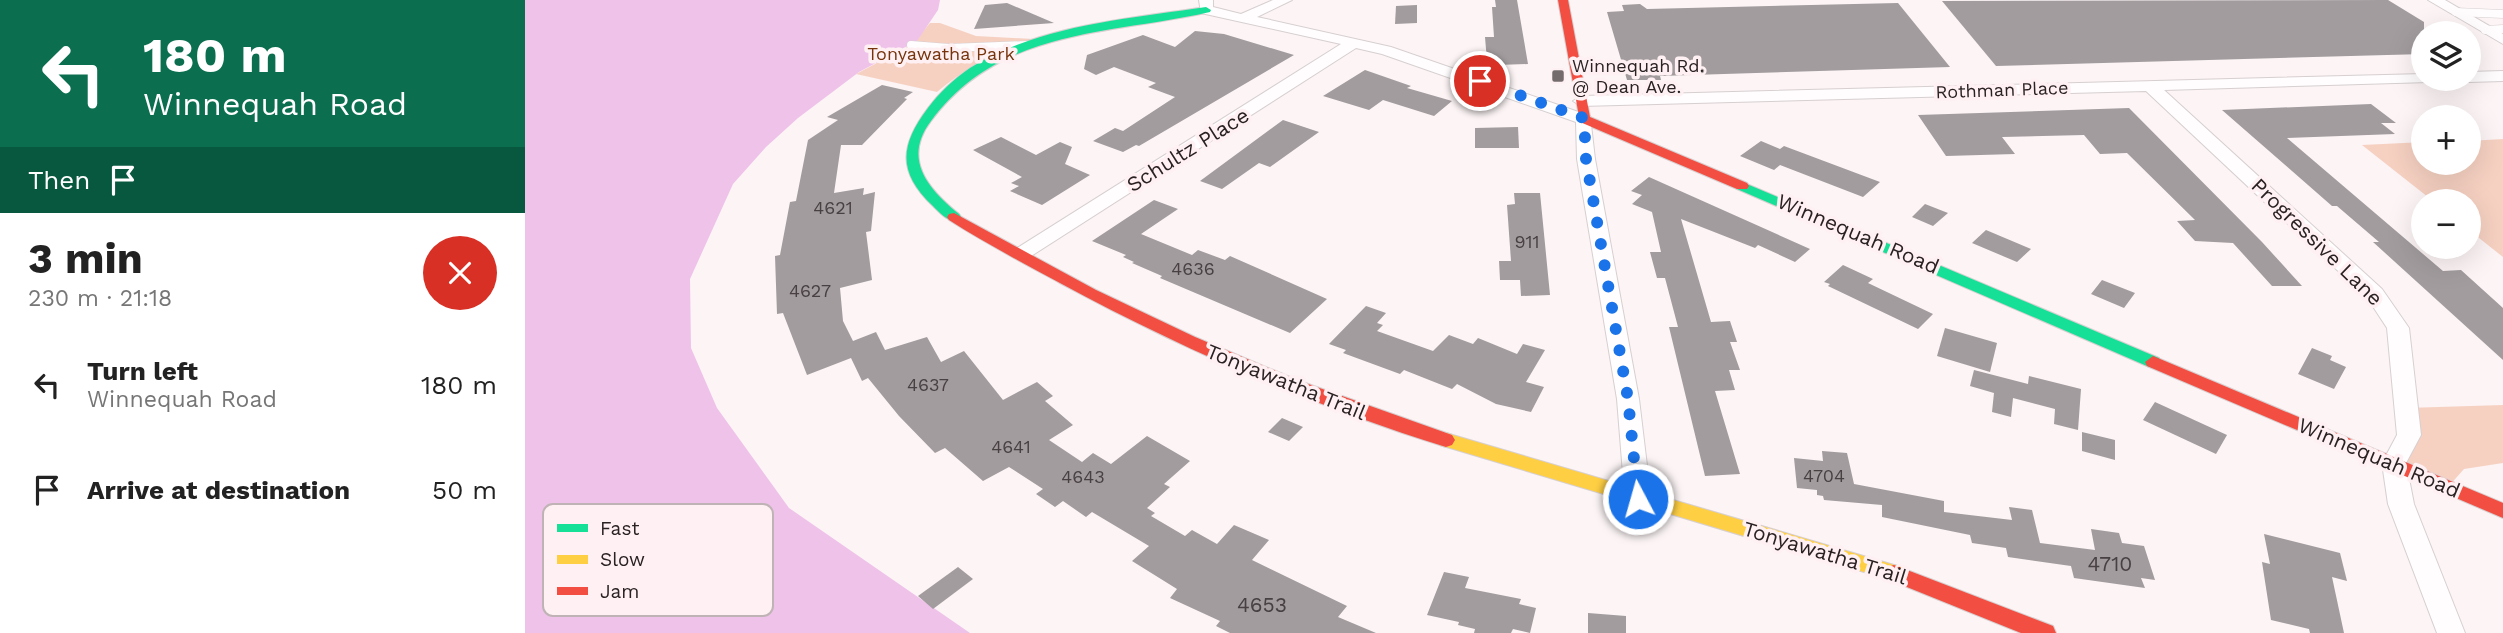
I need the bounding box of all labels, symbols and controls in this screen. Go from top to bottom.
map controls [2411,21,2481,259]
button: layers [2411,21,2481,91]
text: 180 m [143,26,287,84]
icon: left [28,28,119,119]
park label: Tonyawatha Park [867,43,1015,64]
pin [1450,51,1510,111]
place label: Winnequah Rd. @ Dean Ave. [1572,55,1704,97]
icon: arrive [1461,62,1499,100]
marker: Winnequah Rd. @ Dean Ave. [1550,68,1566,84]
street label: Rothman Place [1935,77,2069,102]
text: Winnequah Road [143,85,407,123]
street label: Schultz Place [1122,102,1253,197]
button: + [2411,105,2481,175]
icon: arrive [104,161,142,199]
text: Then [28,165,90,195]
street label: Progressive Lane [2247,173,2388,311]
street label: Winnequah Road [1774,188,1943,279]
button: − [2411,189,2481,259]
house number: 4621 [813,197,853,218]
house number: 911 [1514,231,1540,252]
text: 3 min [28,234,143,283]
button: close [423,236,497,310]
house number: 4636 [1171,258,1215,279]
house number: 4627 [789,280,831,301]
text: 230 m · 21:18 [28,285,172,312]
street label: Tonyawatha Trail [1203,338,1370,425]
text: Turn left [87,356,198,386]
icon: left [28,366,66,404]
text: 180 m [421,370,497,400]
house number: 4637 [907,374,949,395]
text: Winnequah Road [87,386,277,413]
street label: Winnequah Road [2295,412,2464,503]
house number: 4641 [991,436,1031,457]
position arrow [1601,462,1675,536]
house number: 4704 [1803,465,1845,486]
house number: 4643 [1061,466,1105,487]
icon: arrive [28,471,66,509]
text: Arrive at destination [87,475,350,505]
text: 50 m [432,475,497,505]
legend [543,504,773,616]
street label: Tonyawatha Trail [1740,516,1911,589]
text: Fast [600,517,639,540]
text: Slow [600,548,645,571]
house number: 4710 [2088,551,2132,576]
text: Jam [600,580,639,603]
house number: 4653 [1237,592,1287,617]

